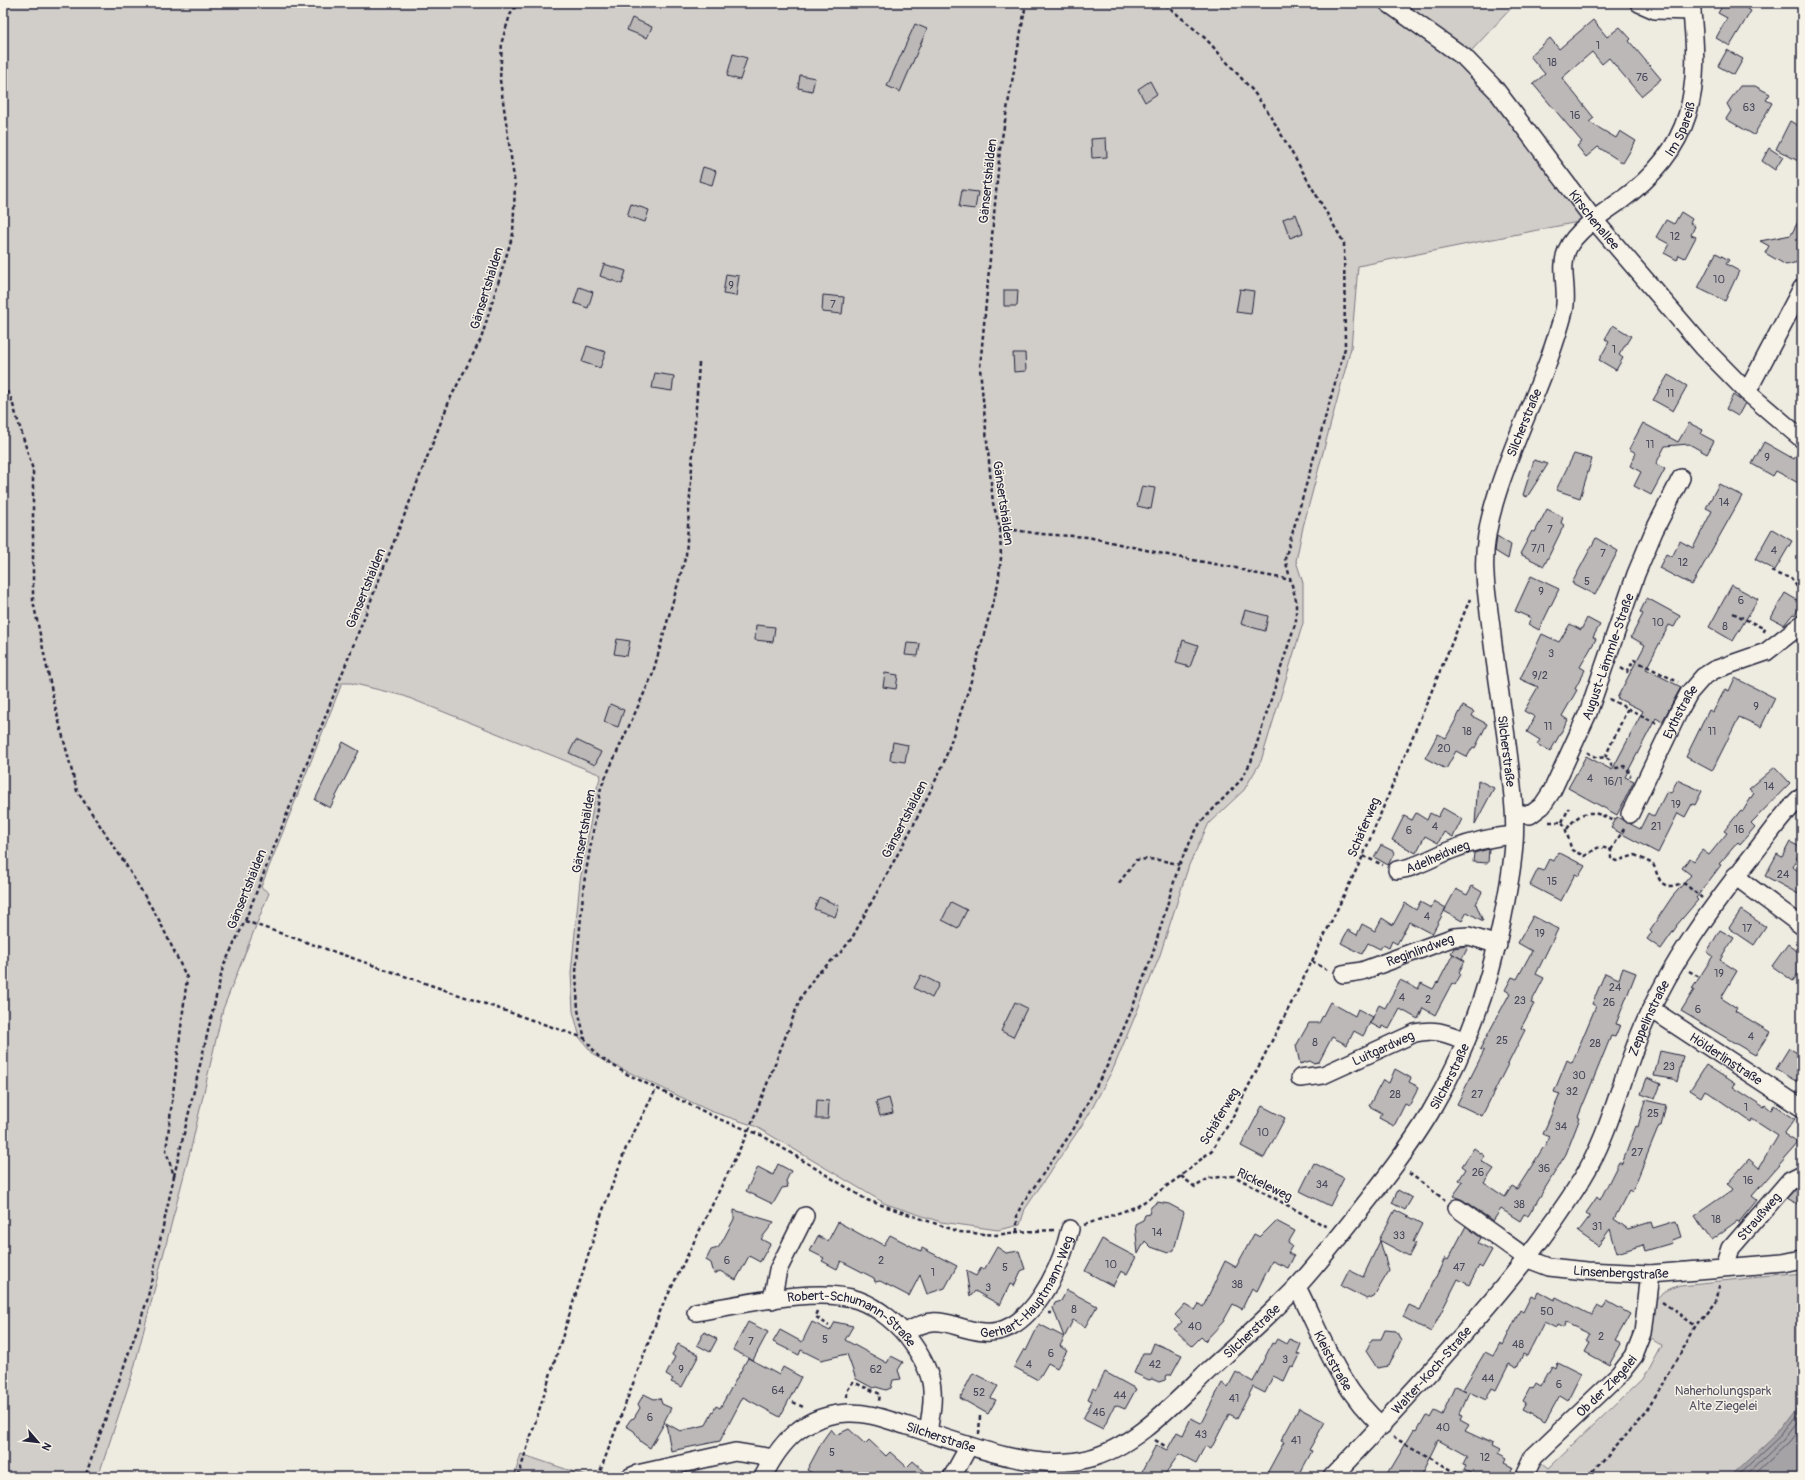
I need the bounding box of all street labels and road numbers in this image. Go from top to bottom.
street label: Im Spareiß [1662,100,1699,160]
street label: Gänsertshälden [976,138,1000,224]
street label: Kirschenallee [1565,187,1623,254]
street label: Gänsertshälden [467,245,507,331]
street label: Silcherstraße [1504,386,1546,459]
street label: Gänsertshälden [989,460,1017,546]
street label: Gänsertshälden [343,546,389,631]
street label: August-Lämmle-Straße [1579,591,1638,723]
street label: Eythstraße [1660,681,1702,742]
street label: Silcherstraße [1494,714,1518,788]
street label: Gänsertshälden [878,778,931,861]
street label: Gänsertshälden [569,788,599,875]
street label: Schäferweg [1344,795,1384,860]
street label: Adelheidweg [1404,837,1472,877]
street label: Gänsertshälden [224,847,270,932]
street label: Reginlindweg [1384,931,1457,970]
street label: Zeppelinstraße [1625,977,1674,1058]
street label: Luitgardweg [1350,1027,1417,1070]
street label: Hölderlinstraße [1686,1030,1766,1089]
street label: Silcherstraße [1427,1041,1473,1113]
street label: Schäferweg [1197,1085,1243,1148]
street label: Rickeleweg [1234,1165,1295,1205]
street label: Straußweg [1734,1189,1785,1244]
street label: Gerhart-Hauptmann-Weg [979,1234,1077,1341]
street label: Linsenbergstraße [1572,1263,1670,1283]
street label: Robert-Schumann-Straße [786,1288,919,1351]
street label: Silcherstraße [1220,1301,1284,1362]
street label: Walter-Koch-Straße [1389,1323,1476,1418]
street label: Kleiststraße [1310,1328,1356,1395]
street label: Ob der Ziegelei [1573,1352,1641,1421]
street label: Silcherstraße [904,1419,978,1457]

